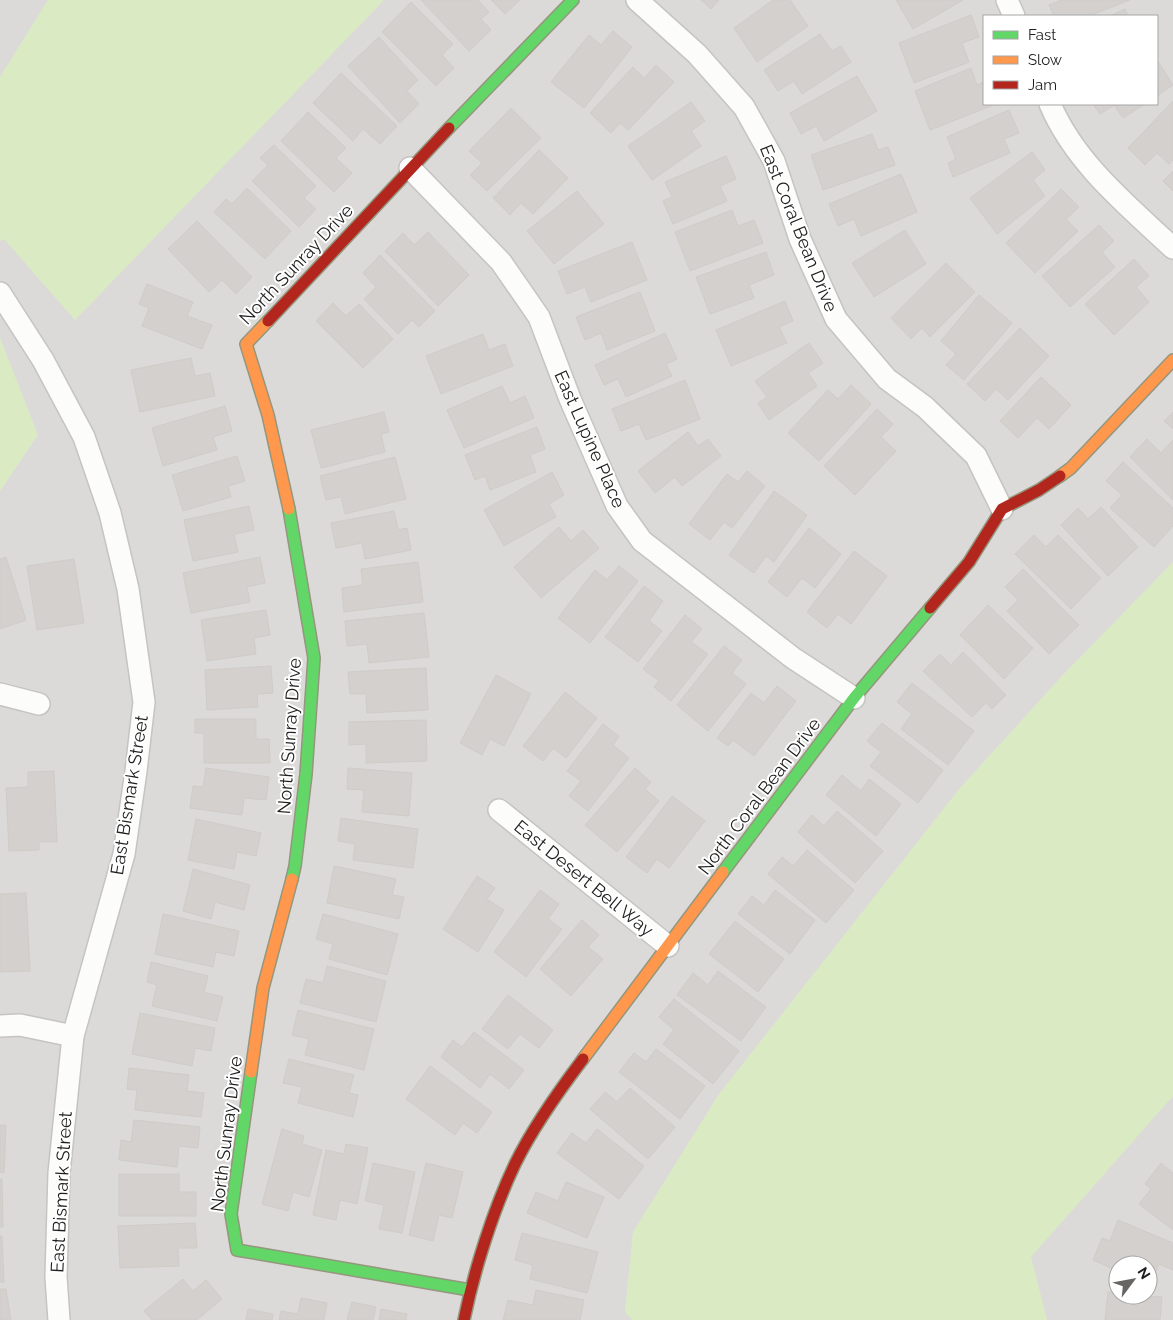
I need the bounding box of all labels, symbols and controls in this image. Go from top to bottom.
legend [983,15,1158,105]
text: Fast [1028,26,1056,44]
text: Slow [1028,51,1062,69]
text: Jam [1028,76,1057,94]
street label: East Coral Bean Drive [756,141,842,315]
street label: North Sunray Drive [235,199,357,328]
street label: East Lupine Place [550,367,630,511]
street label: North Sunray Drive [273,657,305,815]
street label: North Coral Bean Drive [693,713,825,878]
street label: East Bismark Street [106,714,152,876]
street label: East Desert Bell Way [510,816,658,941]
street label: North Sunray Drive [206,1055,246,1213]
street label: East Bismark Street [46,1111,76,1273]
north arrow [1108,1255,1158,1305]
text: N [1134,1264,1154,1282]

